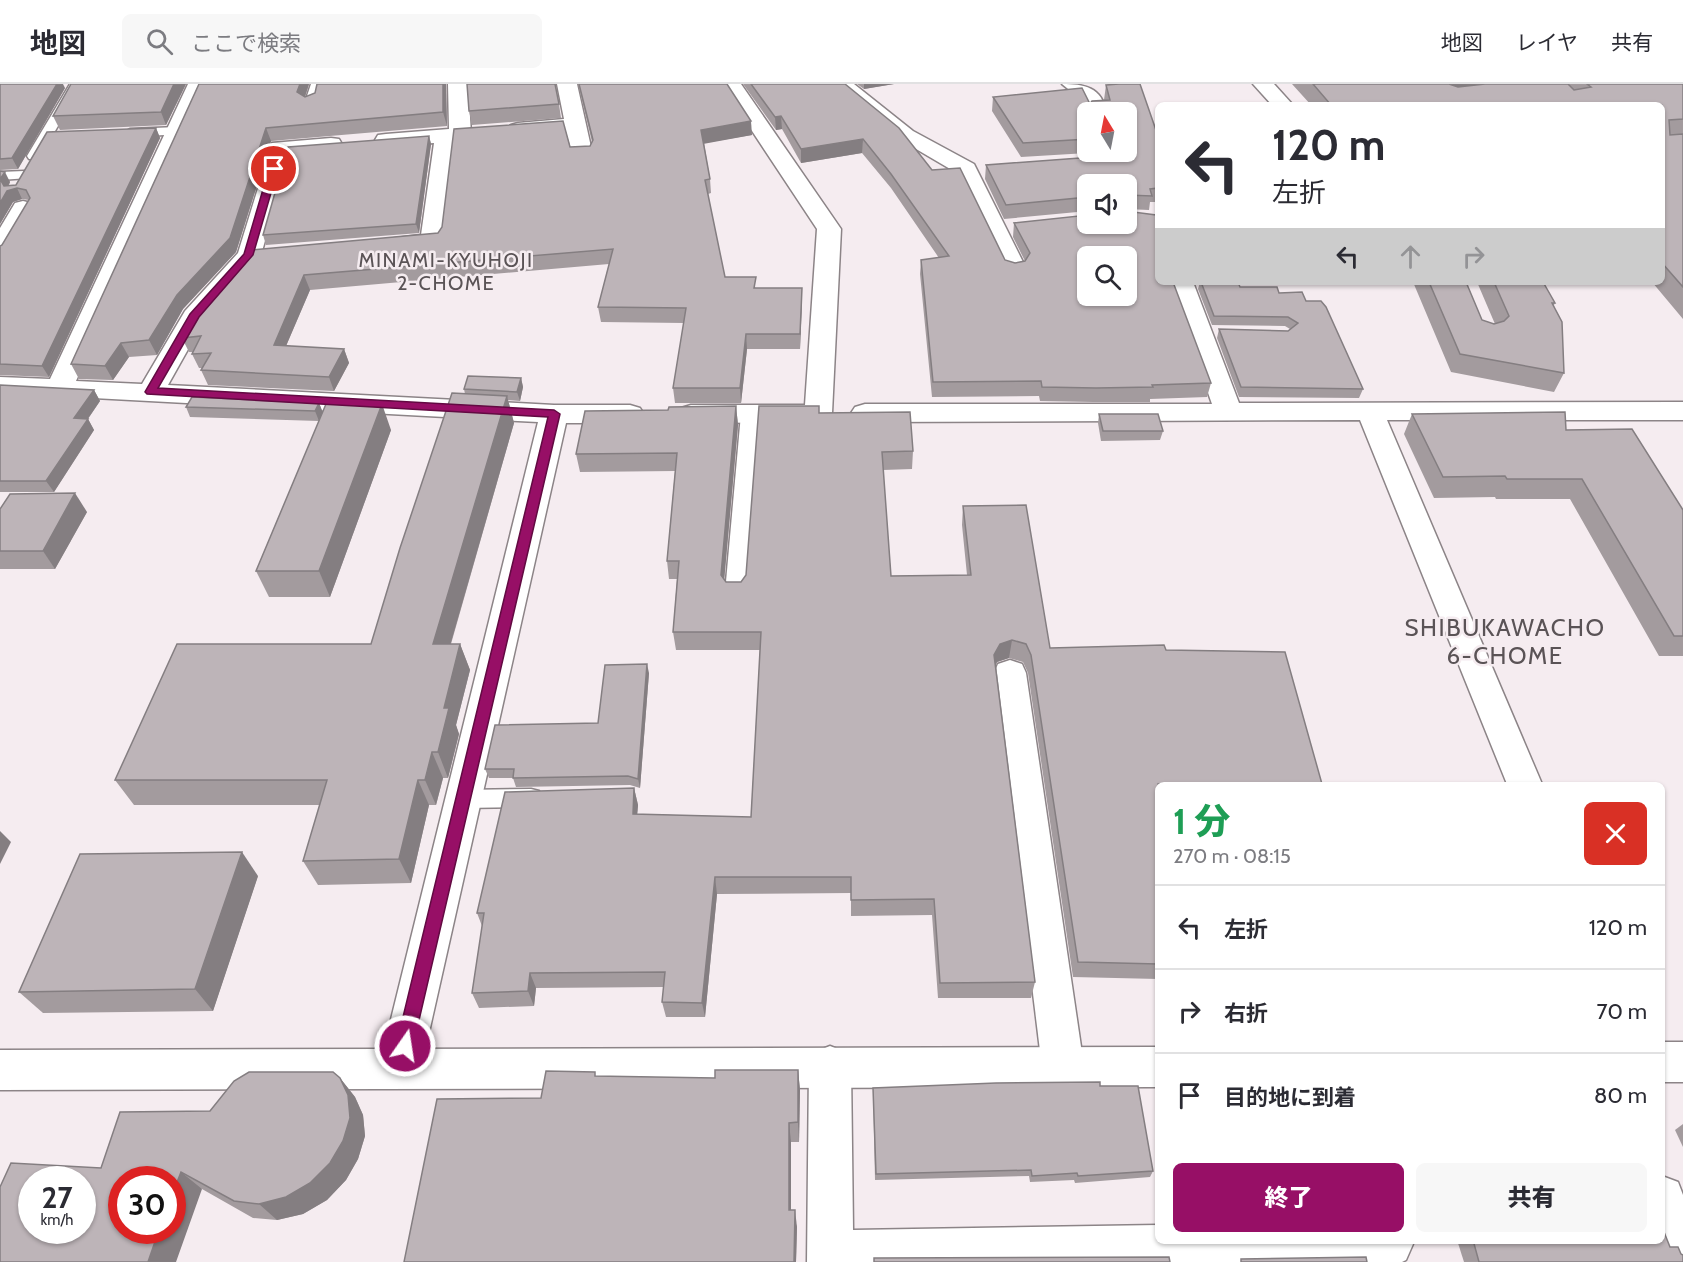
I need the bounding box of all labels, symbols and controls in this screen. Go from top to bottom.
search box [122,14,542,68]
icon: search [143,25,176,58]
text: 地図 [30,26,86,60]
text: ここで検索 [191,30,301,57]
text: 地図 [1441,30,1483,55]
text: レイヤ [1516,30,1578,55]
text: 共有 [1611,30,1653,55]
north arrow [1077,102,1137,162]
map controls [1077,102,1137,306]
text: 120 m [1272,119,1385,171]
icon: left [1173,126,1251,204]
pin [248,143,299,194]
icon: arrive [257,152,290,185]
button: sound [1077,174,1137,234]
text: 左折 [1272,176,1326,209]
icon: left [1331,240,1364,273]
icon: ahead [1394,240,1427,273]
icon: right [1457,240,1490,273]
button: search [1077,246,1137,306]
district label: MINAMI-KYUHOJI 2-CHOME [358,248,534,295]
district label: SHIBUKAWACHO 6-CHOME [1405,613,1605,670]
text: 1 分 [1173,799,1230,843]
button: close [1584,802,1647,865]
text: 270 m · 08:15 [1173,844,1291,868]
icon: left [1173,911,1206,944]
text: 120 m [1589,914,1647,941]
text: 左折 [1224,916,1268,943]
icon: right [1173,995,1206,1028]
text: 70 m [1597,998,1647,1025]
text: 右折 [1224,1000,1268,1027]
position arrow [373,1014,437,1078]
icon: arrive [1173,1079,1206,1112]
text: 80 m [1594,1082,1647,1109]
text: 目的地に到着 [1224,1084,1356,1111]
button: 終了 [1173,1163,1404,1232]
button: 共有 [1416,1163,1647,1232]
speed limit sign: 30 [108,1166,186,1244]
text: 27 [41,1179,73,1216]
text: km/h [41,1211,73,1229]

